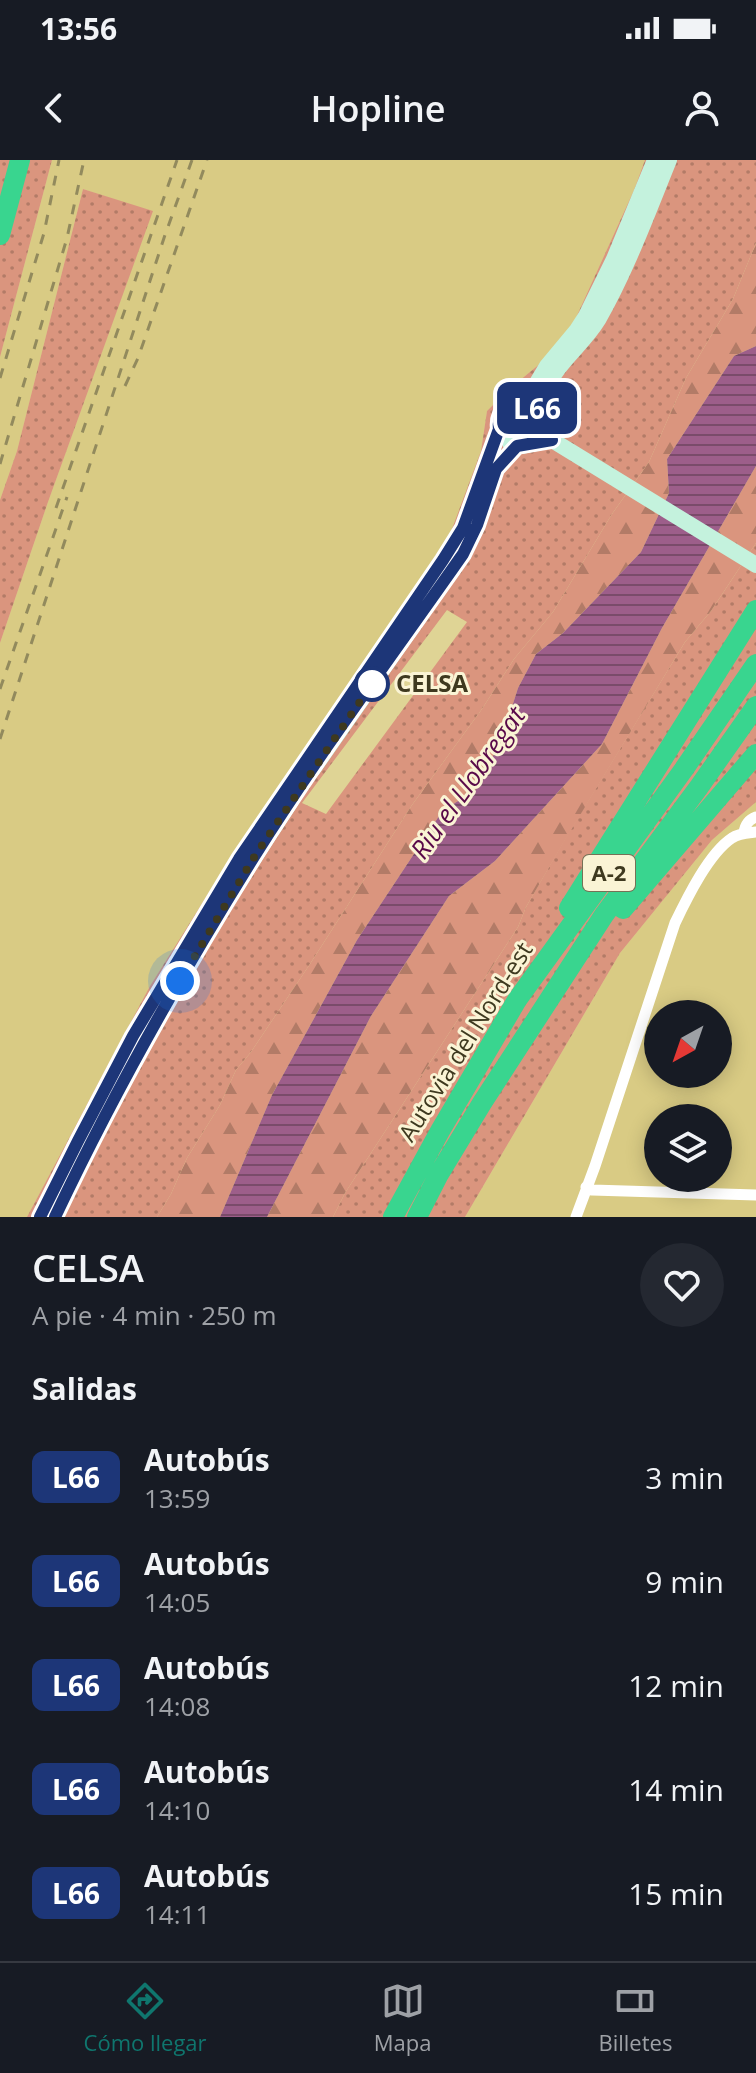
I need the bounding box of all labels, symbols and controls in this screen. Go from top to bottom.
text: 13:56 [40,8,117,49]
text: Hopline [310,84,446,133]
icon: back [32,86,76,130]
icon: person [680,86,724,130]
line badge: L66 [491,382,583,434]
text: L66 [513,389,561,427]
place label: CELSA [396,666,469,699]
marker: CELSA [355,667,389,701]
water label: Riu el Llobregat [401,698,534,866]
road number: A-2 [583,855,635,891]
street label: Autovia del Nord-est [390,935,539,1147]
your location [160,961,200,1001]
north arrow [644,1000,732,1088]
map controls [644,1000,732,1192]
button: layers [644,1104,732,1192]
text: CELSA [32,1241,144,1293]
button: heart [640,1243,724,1327]
text: A pie · 4 min · 250 m [32,1297,277,1333]
text: Salidas [32,1368,137,1409]
text: Autobús [144,1439,270,1480]
text: 3 min [645,1457,724,1498]
text: L66 [52,1458,100,1496]
text: 13:59 [144,1480,210,1516]
text: Autobús [144,1543,270,1584]
text: 9 min [645,1561,724,1602]
text: L66 [52,1562,100,1600]
text: 14:05 [144,1584,210,1620]
text: Autobús [144,1647,270,1688]
text: 12 min [628,1665,724,1706]
text: L66 [52,1666,100,1704]
text: 14:08 [144,1688,210,1724]
text: Autobús [144,1751,270,1792]
text: 14 min [628,1769,724,1810]
text: L66 [52,1770,100,1808]
text: 14:10 [144,1792,210,1828]
text: Autobús [144,1855,270,1896]
text: 15 min [628,1873,724,1914]
text: L66 [52,1874,100,1912]
text: 14:11 [144,1896,210,1932]
tab: Cómo llegar [84,1979,207,2057]
tab: Mapa [374,1979,431,2057]
tab: Billetes [599,1979,672,2057]

